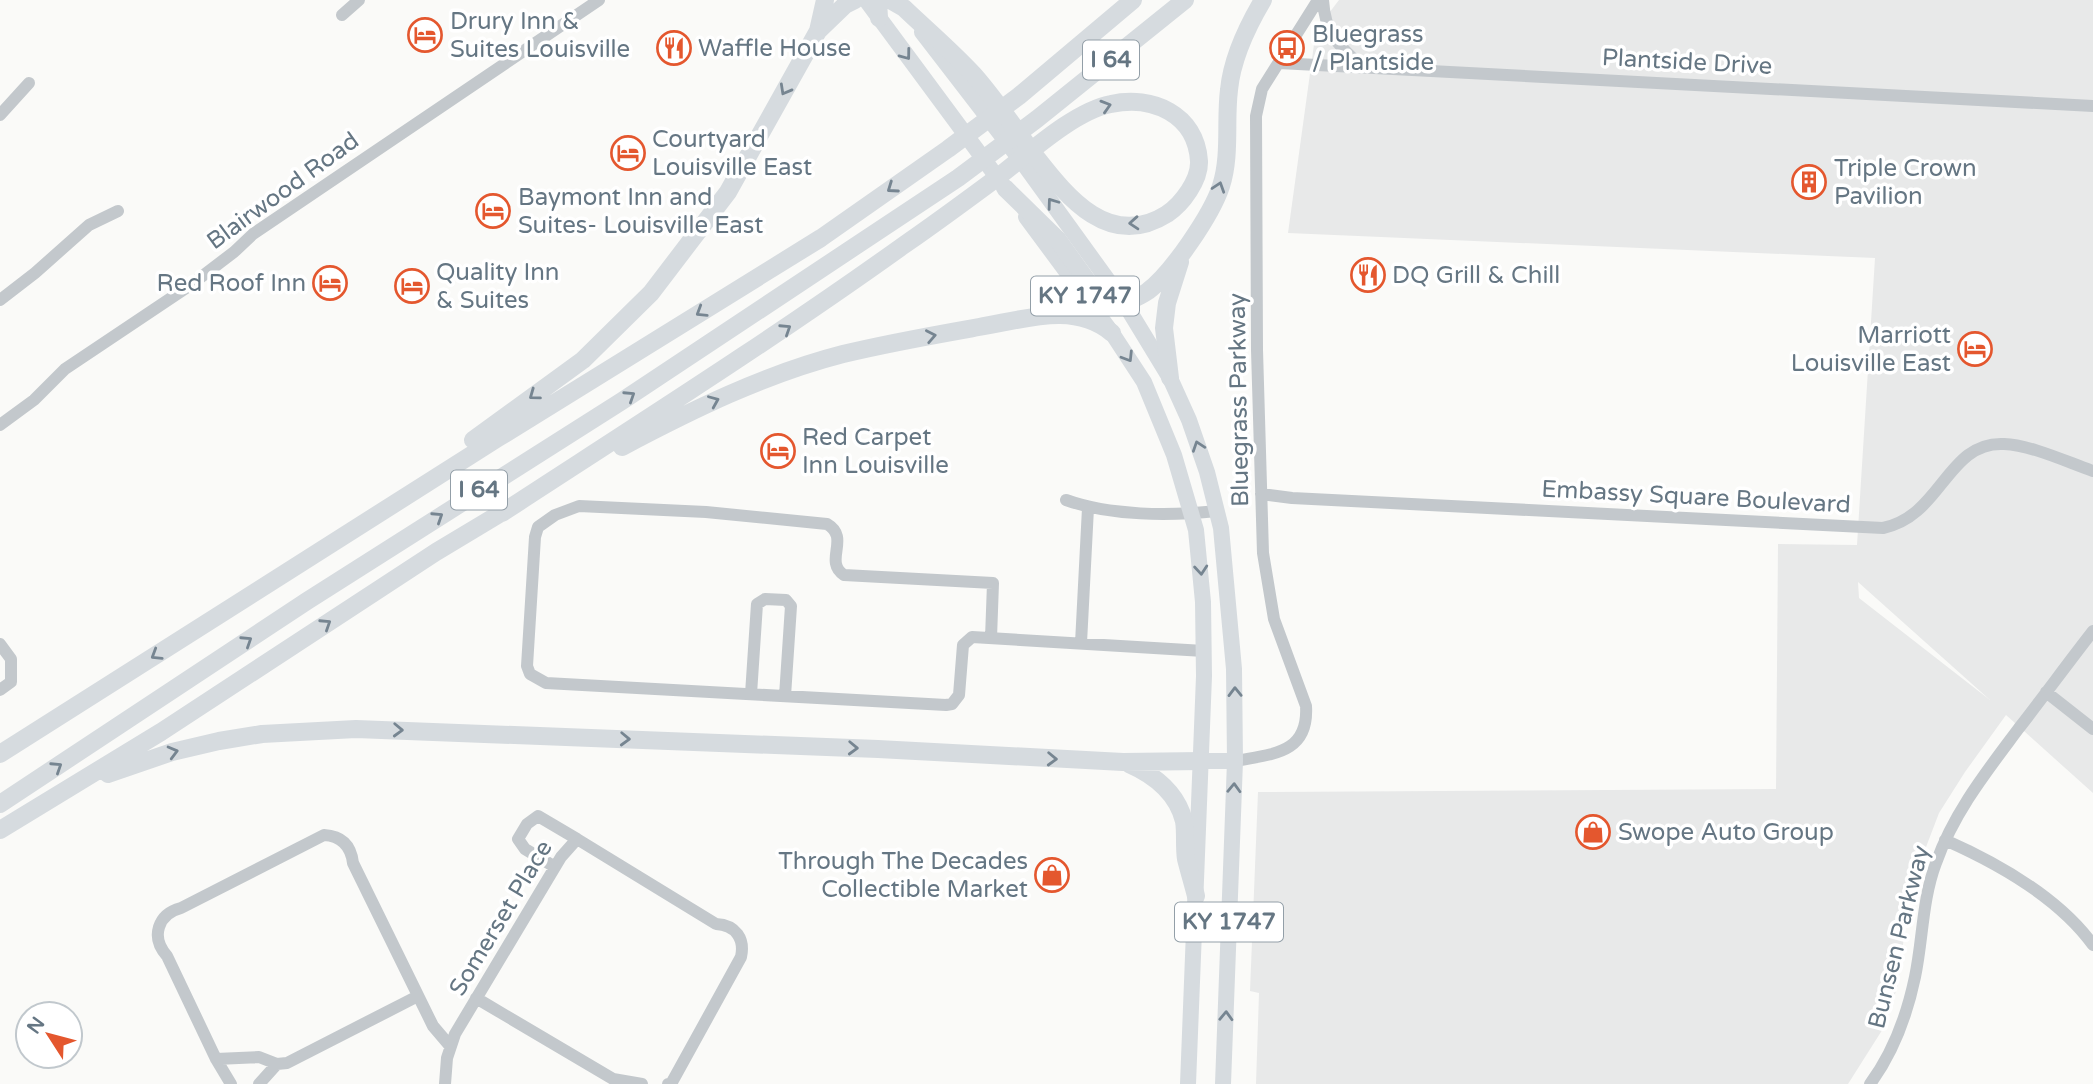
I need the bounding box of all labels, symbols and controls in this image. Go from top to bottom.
place label: Drury Inn & Suites Louisville [450,7,630,64]
hotel icon: Drury Inn & Suites Louisville [406,16,444,54]
place label: Bluegrass / Plantside [1312,20,1434,77]
restaurant icon: Waffle House [655,29,693,67]
bus stop icon: Bluegrass / Plantside [1268,29,1306,67]
place label: Waffle House [698,34,851,63]
road number: I 64 [1083,40,1139,80]
street label: Plantside Drive [1601,43,1773,81]
one-way arrow [898,47,911,60]
one-way arrow [780,83,793,96]
one-way arrow [1099,100,1111,115]
place label: Courtyard Louisville East [652,125,812,182]
street label: Blairwood Road [201,126,365,256]
hotel icon: Courtyard Louisville East [609,134,647,172]
place label: Triple Crown Pavilion [1834,154,1977,211]
building icon: Triple Crown Pavilion [1790,163,1828,201]
one-way arrow [887,180,900,192]
one-way arrow [1211,181,1225,193]
place label: Baymont Inn and Suites- Louisville East [518,183,763,240]
hotel icon: Baymont Inn and Suites- Louisville East [474,192,512,230]
one-way arrow [1048,198,1060,211]
one-way arrow [1128,216,1139,231]
restaurant icon: DQ Grill & Chill [1349,256,1387,294]
place label: Quality Inn & Suites [436,258,559,315]
place label: DQ Grill & Chill [1392,261,1560,290]
hotel icon: Red Roof Inn [311,264,349,302]
hotel icon: Quality Inn & Suites [393,267,431,305]
place label: Red Roof Inn [157,269,306,298]
road number: KY 1747 [1031,276,1139,316]
street label: Bluegrass Parkway [1223,293,1255,507]
one-way arrow [696,304,709,317]
place label: Marriott Louisville East [1791,321,1951,378]
one-way arrow [778,324,791,337]
one-way arrow [925,330,937,345]
hotel icon: Marriott Louisville East [1956,330,1994,368]
one-way arrow [1119,349,1132,362]
one-way arrow [529,387,542,399]
one-way arrow [622,391,635,404]
one-way arrow [707,396,719,410]
place label: Red Carpet Inn Louisville [802,423,949,480]
hotel icon: Red Carpet Inn Louisville [759,432,797,470]
one-way arrow [1192,440,1206,453]
road number: I 64 [451,470,507,510]
street label: Embassy Square Boulevard [1541,474,1851,520]
one-way arrow [430,512,443,525]
one-way arrow [1193,565,1208,576]
one-way arrow [319,619,332,632]
one-way arrow [239,637,252,650]
one-way arrow [151,647,164,660]
one-way arrow [1227,687,1242,698]
one-way arrow [393,723,404,738]
one-way arrow [620,732,631,747]
one-way arrow [847,741,858,756]
one-way arrow [166,746,178,761]
one-way arrow [1046,751,1057,766]
one-way arrow [49,762,62,775]
one-way arrow [1227,783,1242,794]
shop icon: Swope Auto Group [1574,813,1612,851]
place label: Swope Auto Group [1618,818,1834,847]
street label: Somerset Place [443,835,559,1001]
street label: Bunsen Parkway [1862,842,1936,1032]
place label: Through The Decades Collectible Market [778,847,1028,904]
shop icon: Through The Decades Collectible Market [1033,856,1071,894]
road number: KY 1747 [1175,903,1283,942]
north arrow [14,1000,84,1070]
one-way arrow [1218,1010,1233,1021]
text: N [23,1013,49,1038]

